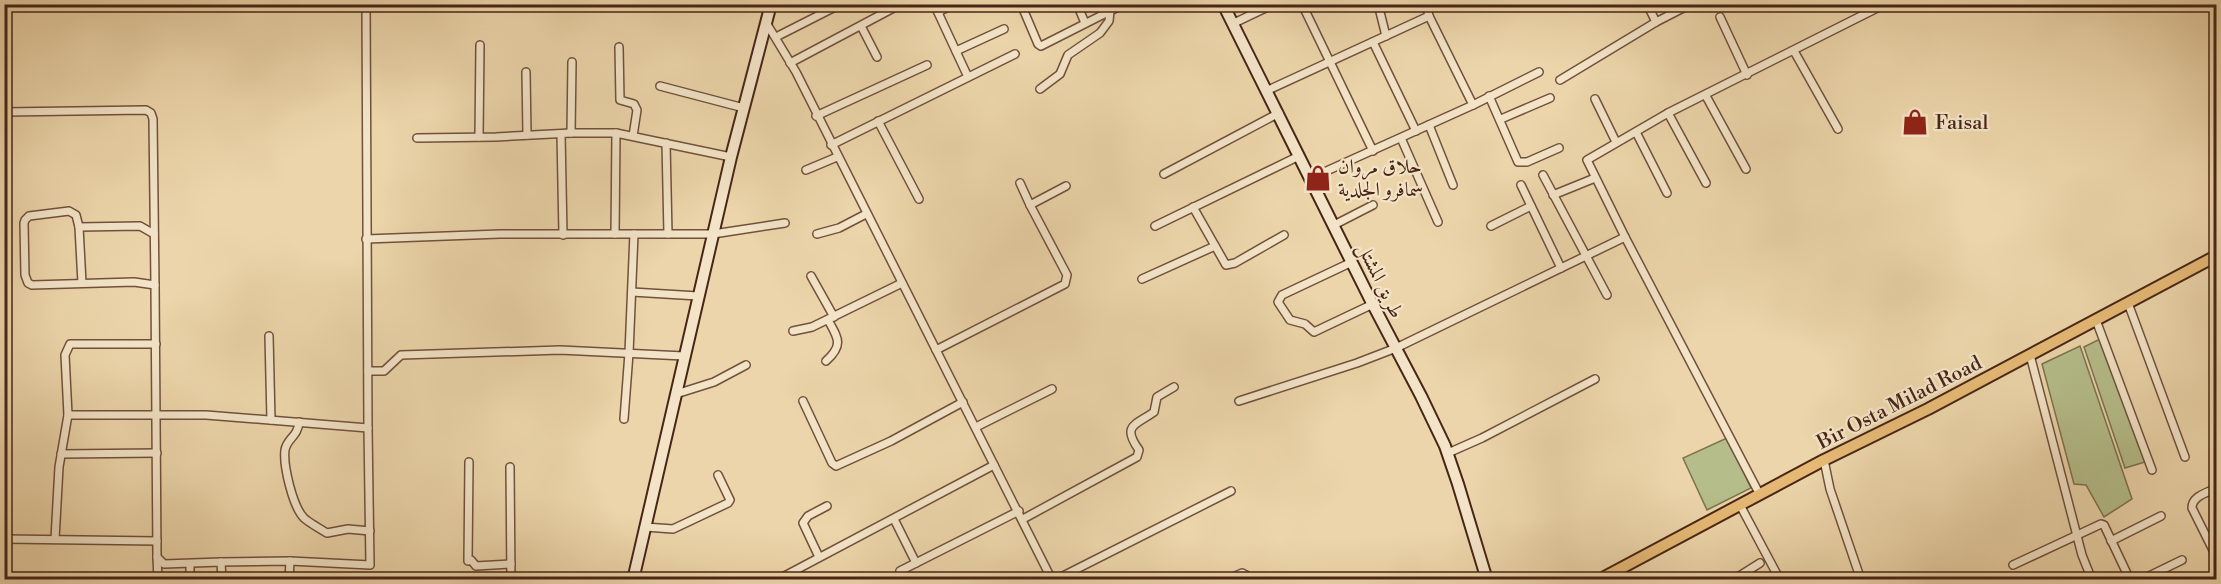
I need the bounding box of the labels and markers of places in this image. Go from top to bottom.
shop icon: Faisal [1900,107,1930,137]
place label: Faisal [1935,111,1988,136]
place label: حلاق مروان سمافرو الجلدية [1338,155,1423,203]
shop icon: حلاق مروان سمافرو الجلدية [1303,163,1333,193]

